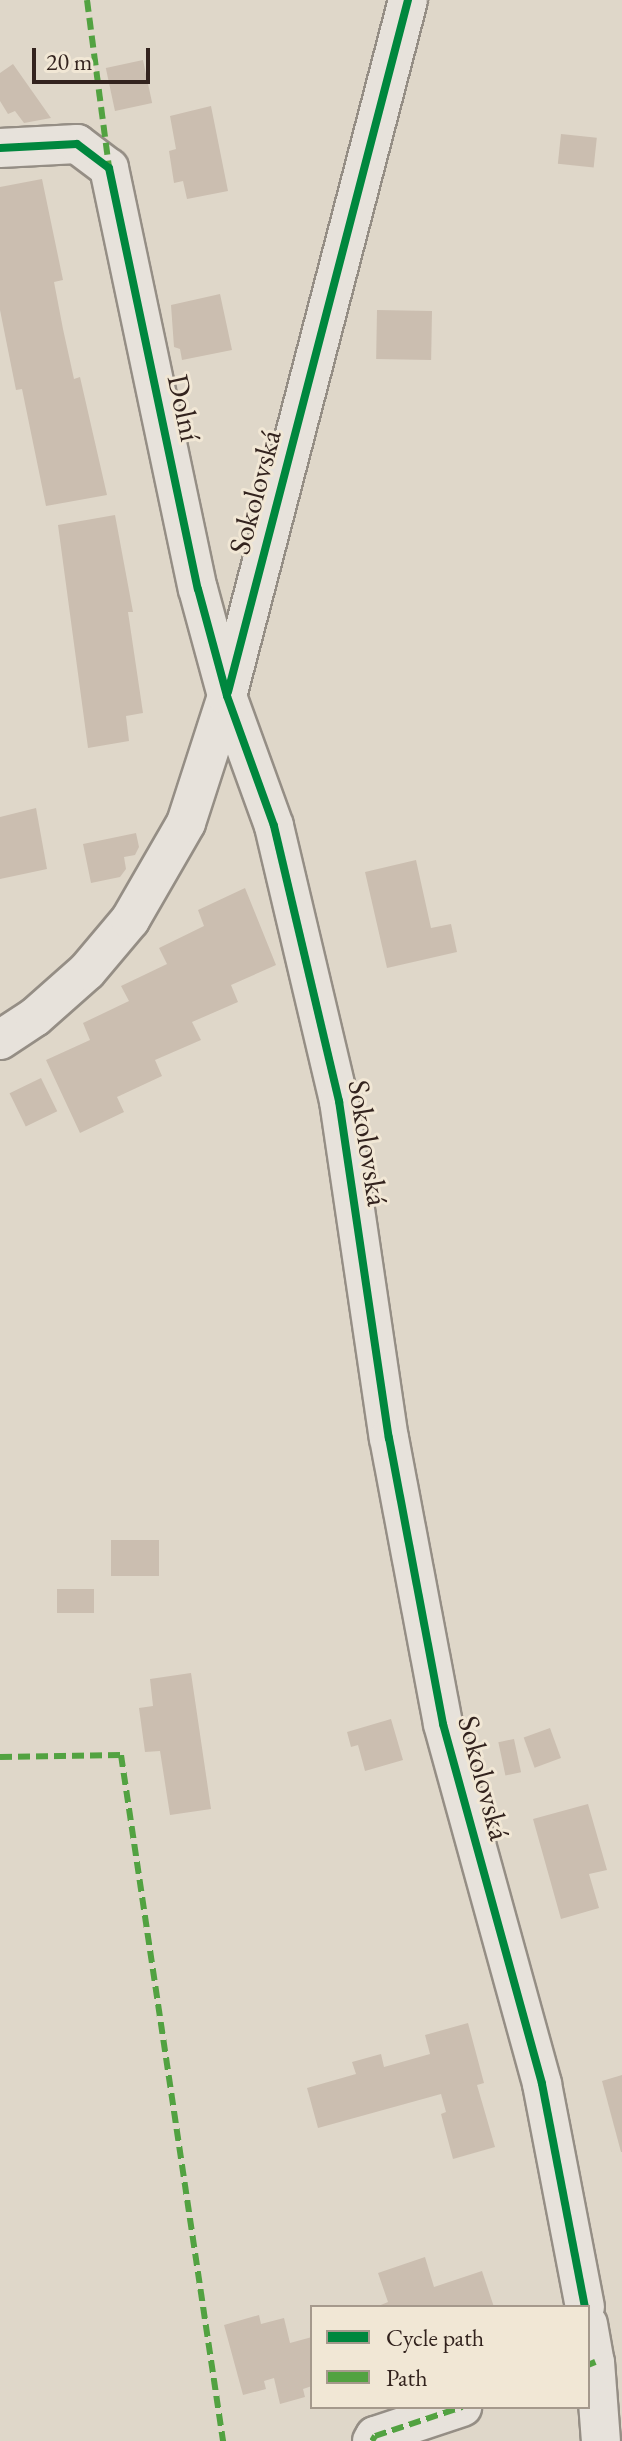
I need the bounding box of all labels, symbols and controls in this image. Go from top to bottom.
scale bar [36,32,154,82]
text: 20 m [46,46,93,77]
street label: Dolní [159,371,209,445]
street label: Sokolovská [221,426,289,558]
street label: Sokolovská [340,1077,396,1209]
street label: Sokolovská [450,1712,518,1844]
legend [310,2305,590,2409]
text: Cycle path [386,2322,484,2353]
text: Path [386,2362,428,2393]

